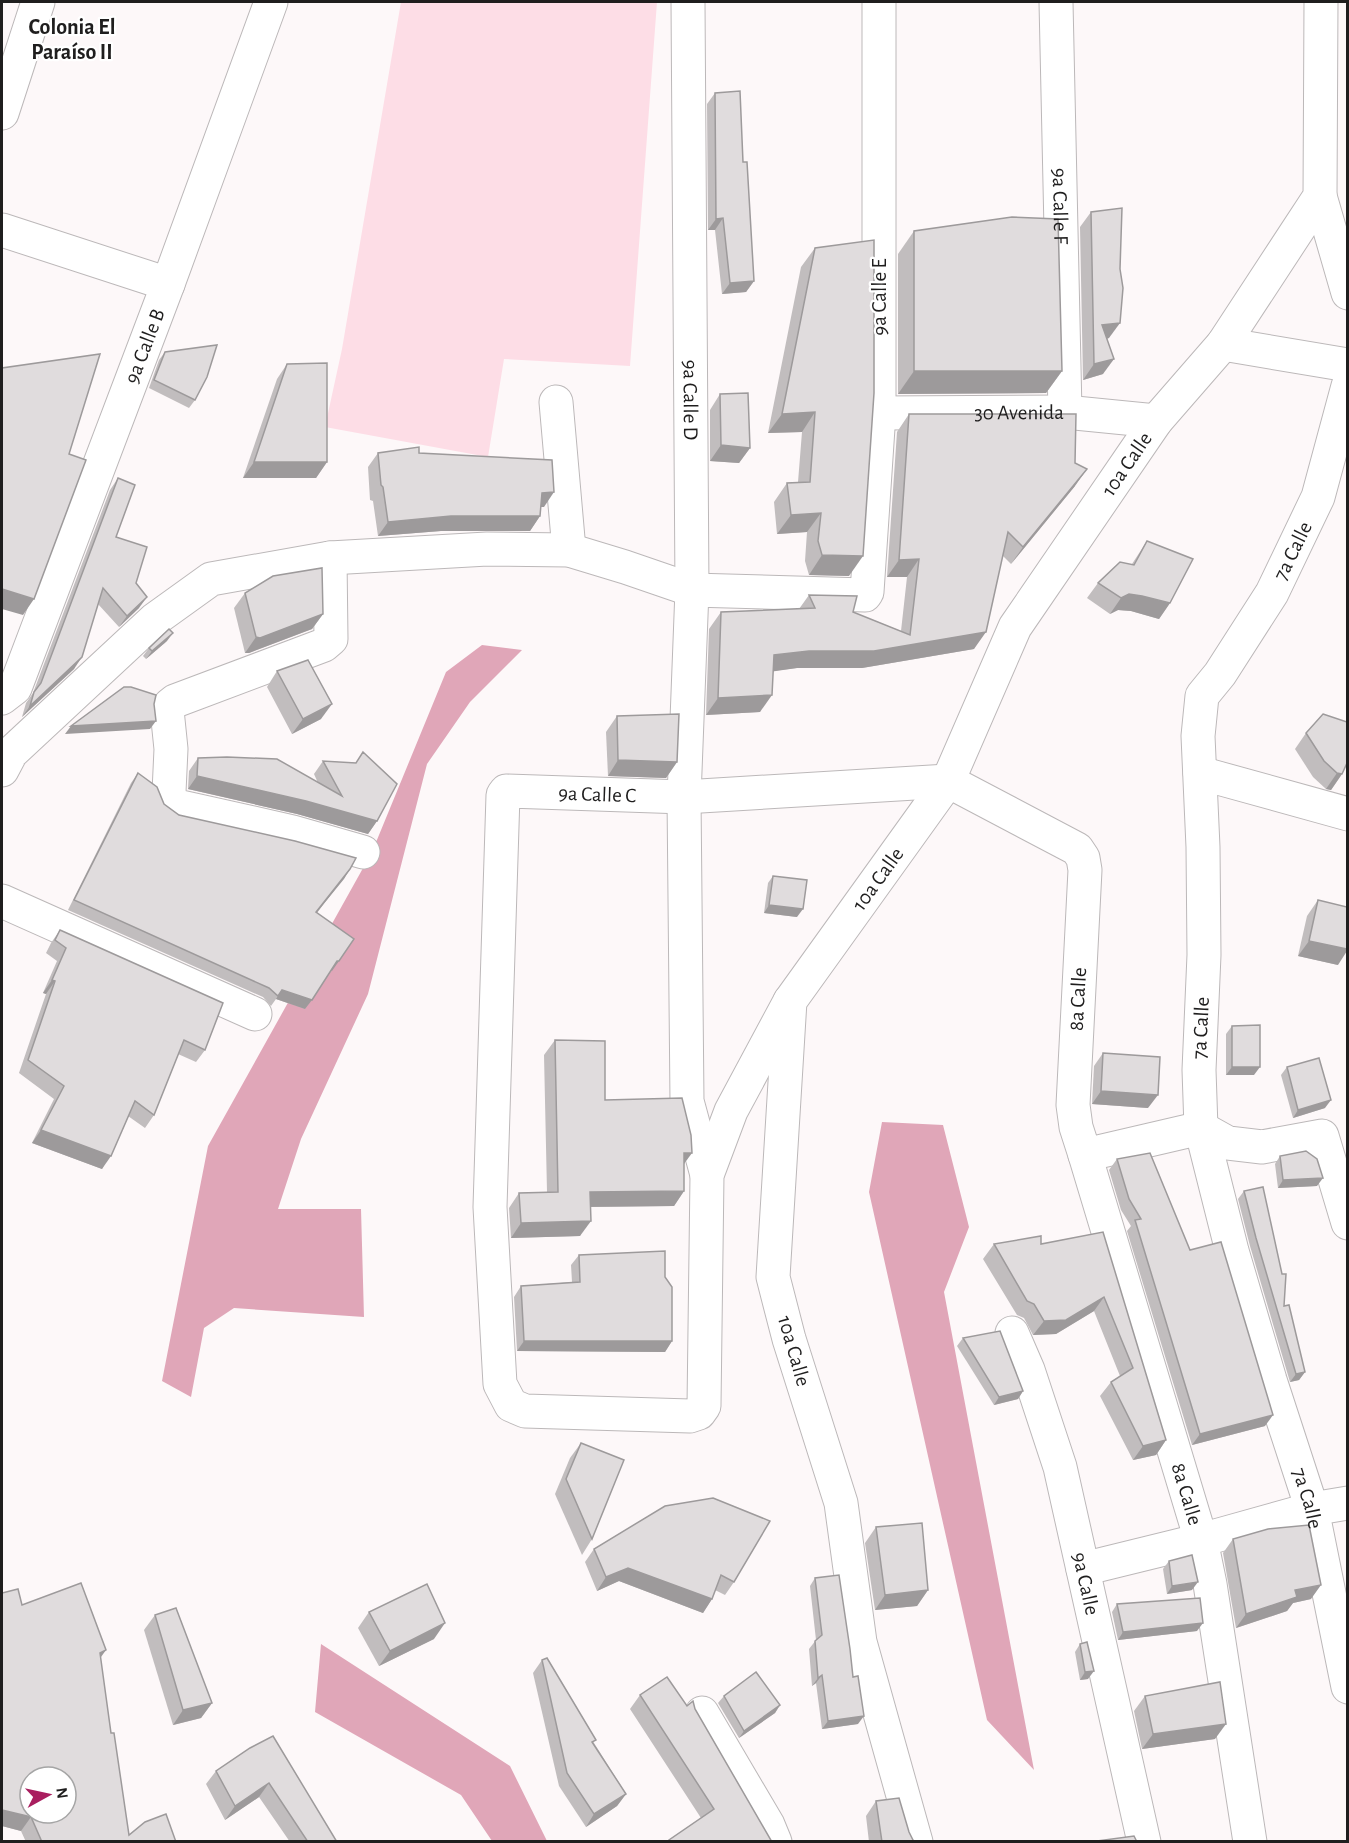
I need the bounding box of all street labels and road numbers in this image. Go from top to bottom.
street label: 9a Calle F [1049,168,1072,245]
street label: 9a Calle E [869,258,890,336]
street label: 9a Calle B [121,306,168,387]
street label: 9a Calle D [680,360,701,440]
street label: 30 Avenida [974,402,1064,423]
street label: 10a Calle [1098,428,1156,500]
street label: 7a Calle [1270,518,1316,584]
street label: 9a Calle C [558,782,637,806]
street label: 10a Calle [848,843,907,914]
street label: 8a Calle [1066,967,1090,1031]
street label: 7a Calle [1189,996,1213,1060]
street label: 10a Calle [774,1313,814,1389]
street label: 8a Calle [1168,1460,1206,1528]
street label: 7a Calle [1289,1465,1326,1530]
street label: 9a Calle [1069,1550,1103,1617]

